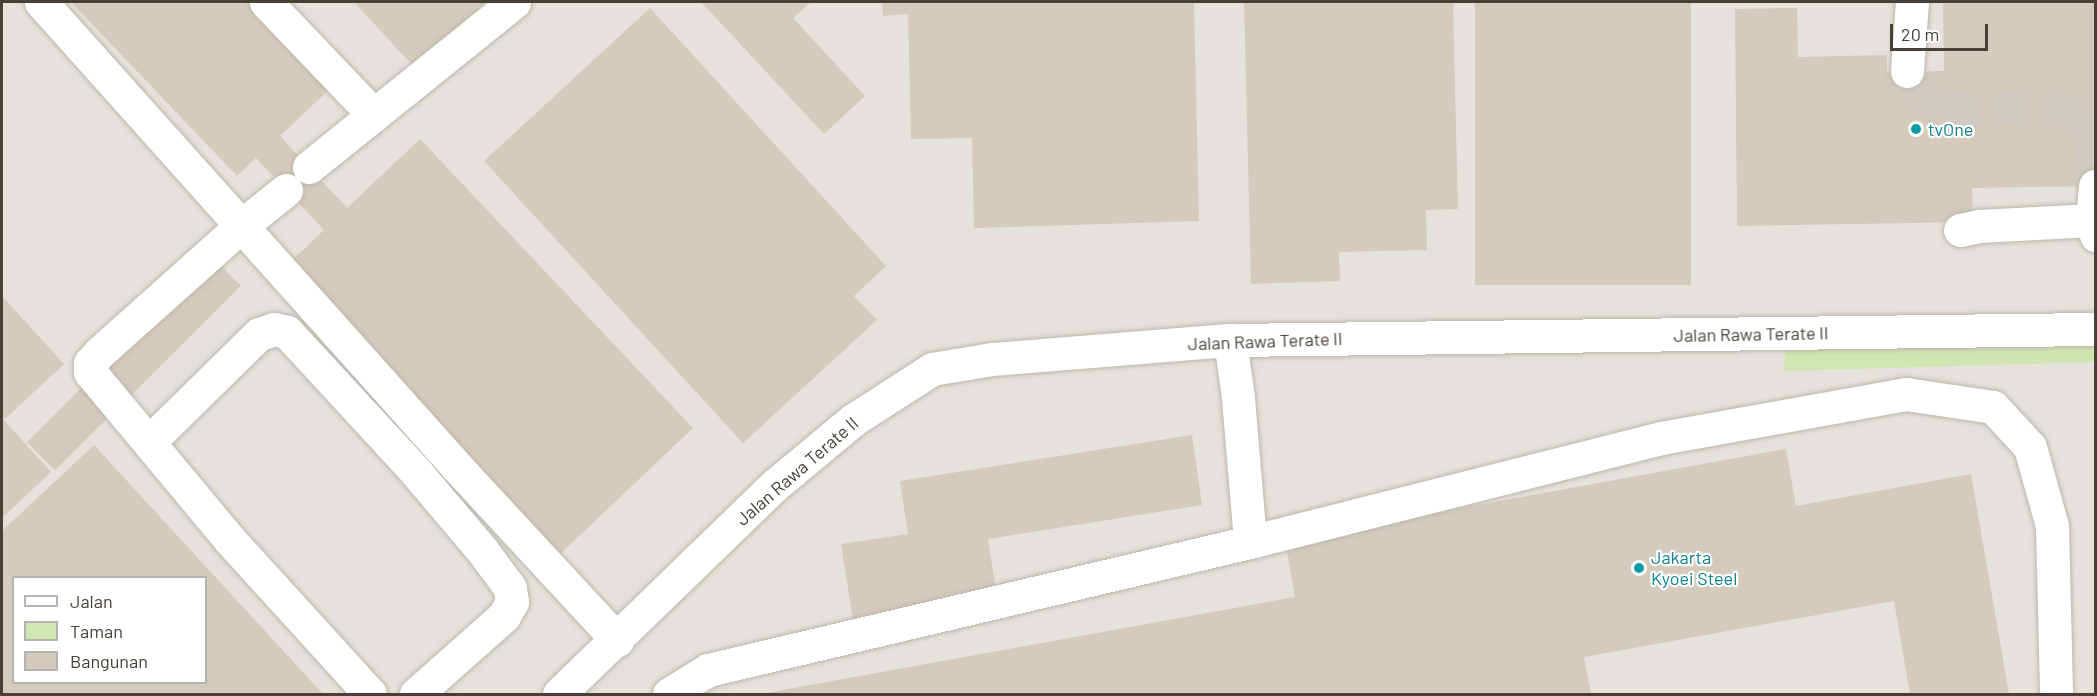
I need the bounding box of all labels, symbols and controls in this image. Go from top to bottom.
scale bar [1893,12,1990,50]
text: 20 m [1901,23,1939,45]
place label: tvOne [1928,118,1973,140]
marker: tvOne [1909,122,1923,136]
street label: Jalan Rawa Terate II [1673,322,1829,346]
street label: Jalan Rawa Terate II [1187,328,1343,354]
street label: Jalan Rawa Terate II [731,412,863,530]
place label: Jakarta Kyoei Steel [1651,547,1737,590]
marker: Jakarta Kyoei Steel [1632,561,1646,575]
legend [12,576,207,684]
text: Jalan [70,590,113,612]
text: Taman [70,620,123,642]
text: Bangunan [70,650,148,672]

